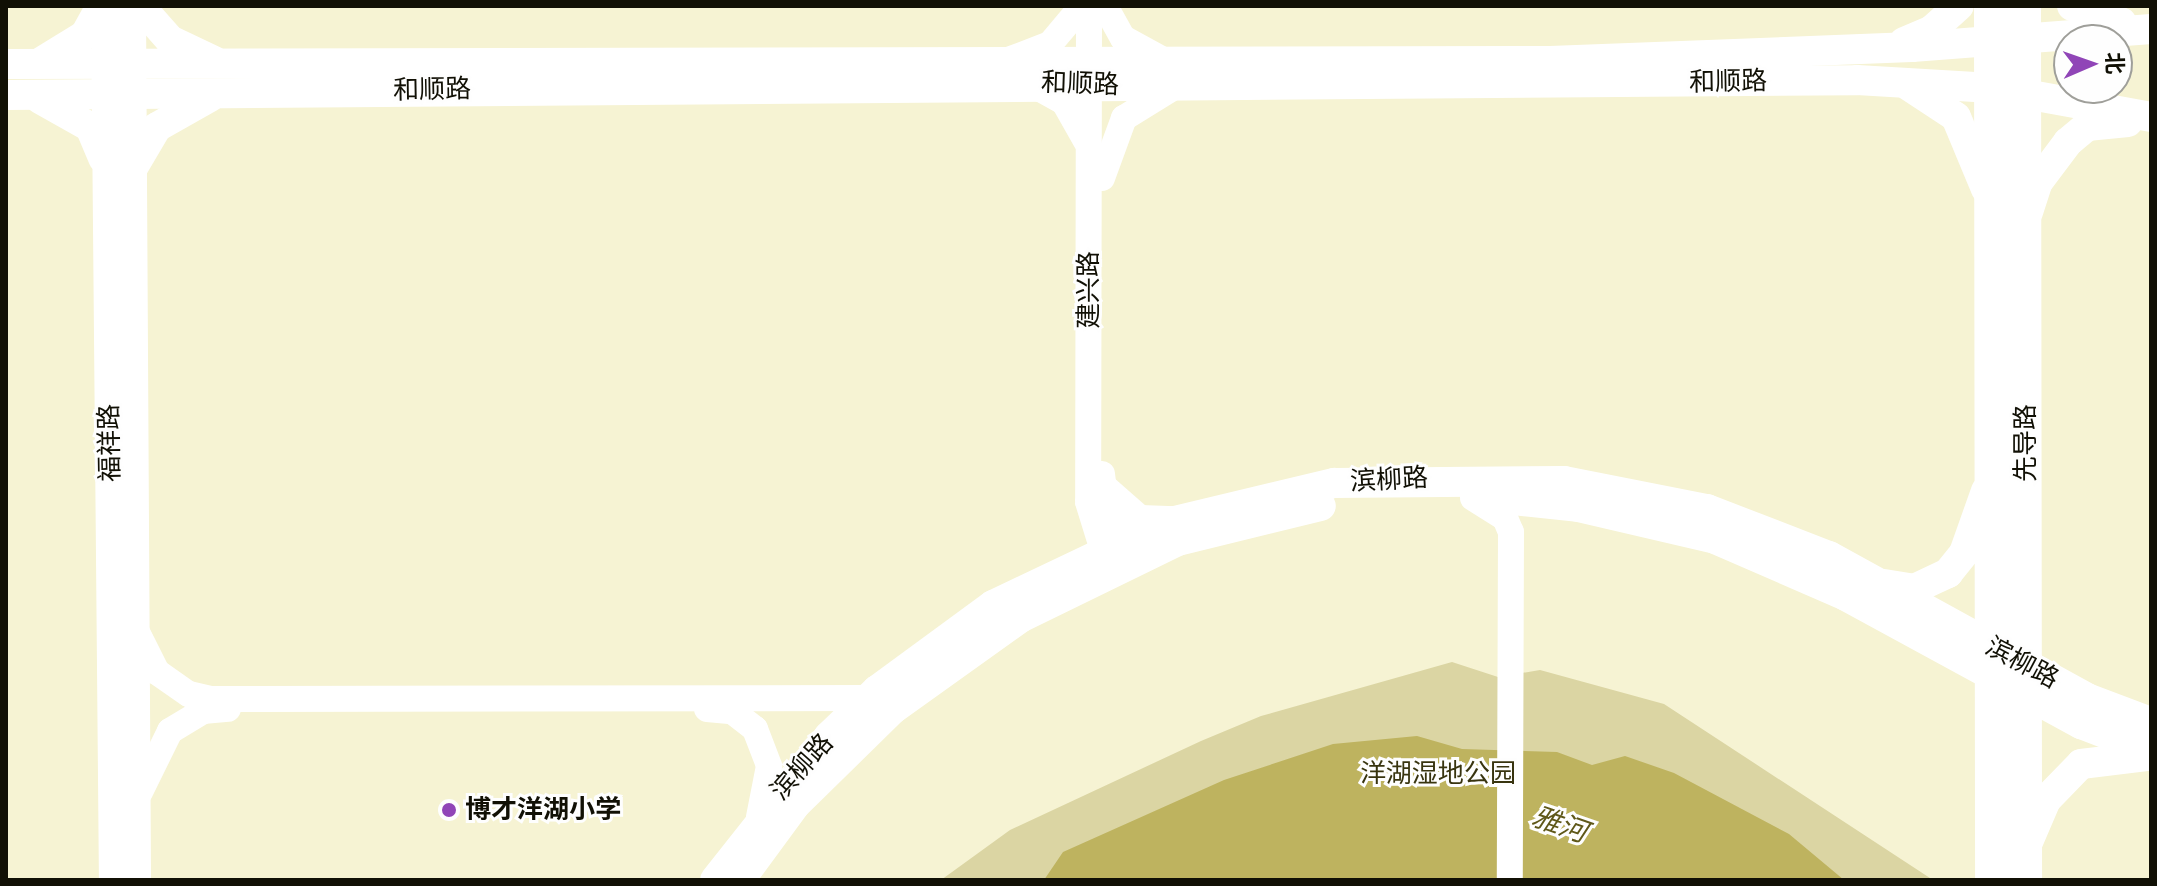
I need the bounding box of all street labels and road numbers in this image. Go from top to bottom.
street label: 和顺路 [1689,66,1767,98]
street label: 和顺路 [1040,67,1120,101]
street label: 和顺路 [393,74,471,106]
street label: 建兴路 [1073,251,1105,329]
street label: 福祥路 [94,404,126,482]
street label: 先导路 [2010,404,2042,482]
street label: 滨柳路 [1349,462,1429,498]
street label: 滨柳路 [1980,631,2064,695]
street label: 滨柳路 [764,728,840,806]

